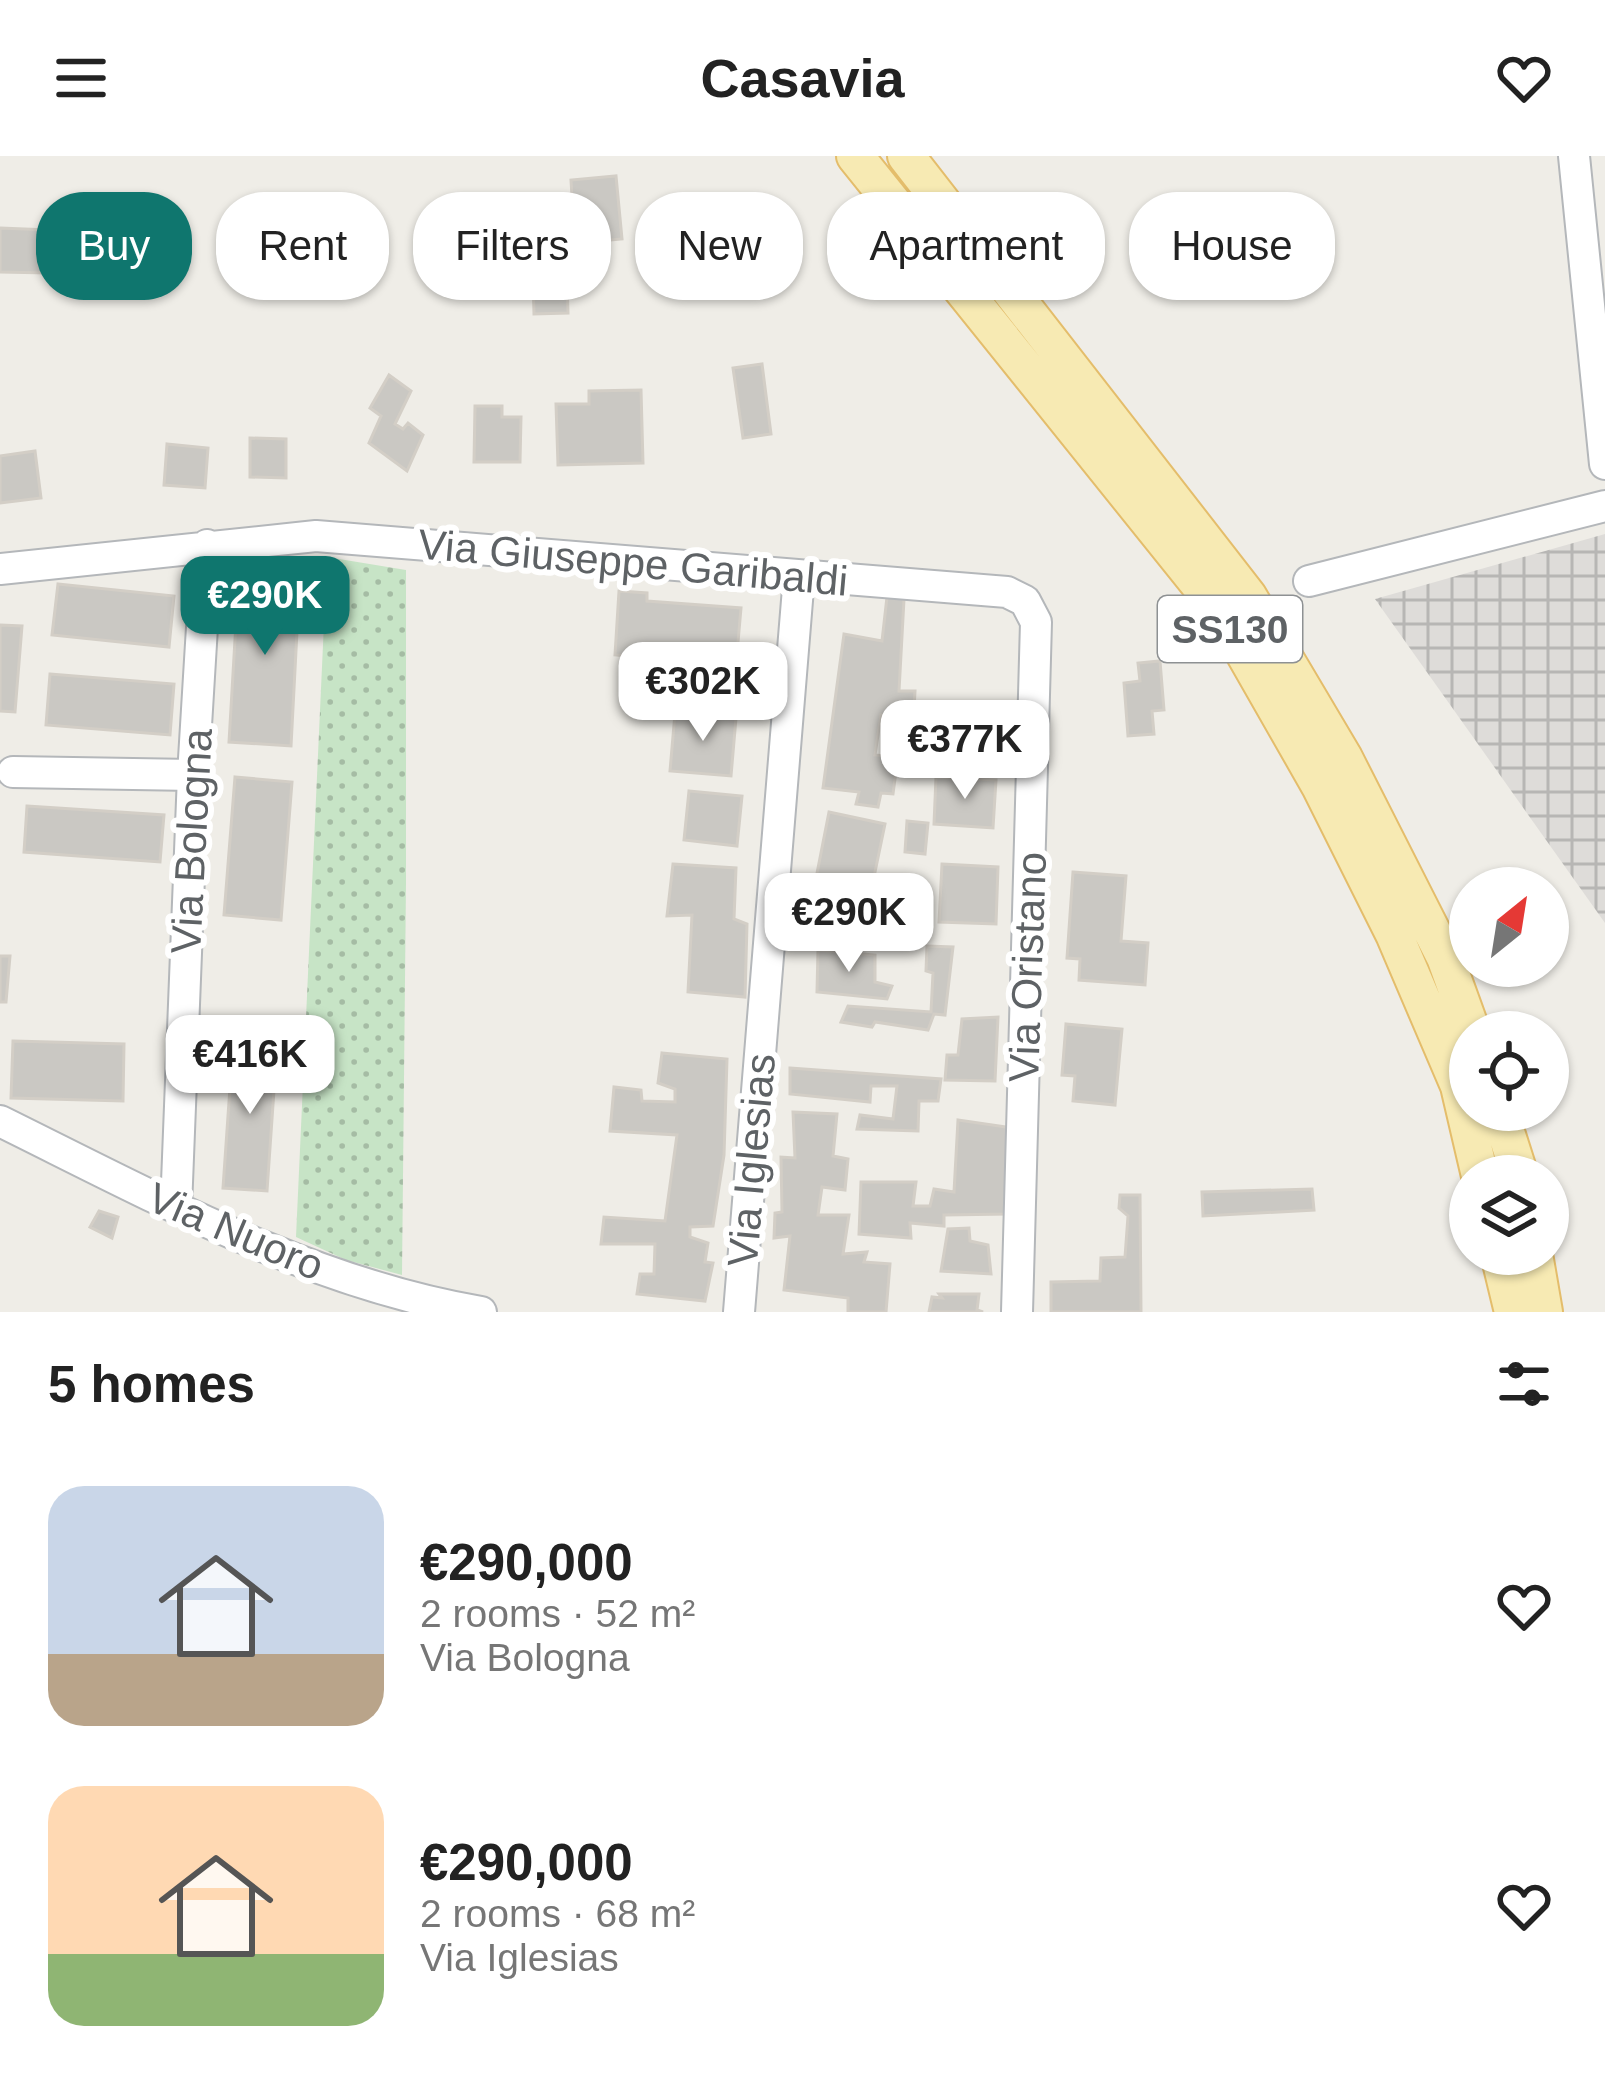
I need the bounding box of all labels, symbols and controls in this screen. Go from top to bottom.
icon: menu [48,45,114,111]
icon: heart [1491,45,1557,111]
text: Casavia [700,48,905,108]
chip: Buy [36,192,192,300]
chip: Rent [216,192,389,300]
chip: Filters [413,192,611,300]
chip: New [635,192,803,300]
chip: Apartment [827,192,1105,300]
chip: House [1129,192,1335,300]
street label: Via Giuseppe Garibaldi [416,520,850,605]
pin: €290K [181,556,349,658]
text: €290K [208,573,322,616]
road number: SS130 [1158,596,1302,662]
pin: €302K [619,642,787,744]
text: €302K [646,659,760,702]
pin: €377K [881,700,1049,802]
text: €377K [908,717,1022,760]
street label: Via Bologna [162,726,221,955]
street label: Via Oristano [1000,851,1055,1083]
north arrow [1449,867,1569,987]
map controls [1449,867,1569,1275]
pin: €290K [765,873,933,975]
text: €290K [792,890,906,933]
button: locate [1449,1011,1569,1131]
pin: €416K [166,1015,334,1117]
text: €416K [193,1032,307,1075]
street label: Via Iglesias [719,1051,784,1269]
button: layers [1449,1155,1569,1275]
street label: Via Nuoro [141,1173,331,1289]
icon: filters [1491,1351,1557,1417]
text: 5 homes [48,1356,255,1413]
icon: home [144,1534,288,1678]
text: €290,000 [420,1534,633,1591]
icon: heart [1491,1573,1557,1639]
text: 2 rooms · 52 m² [420,1592,695,1635]
text: Via Bologna [420,1636,630,1679]
icon: home [144,1834,288,1978]
text: €290,000 [420,1834,633,1891]
icon: heart [1491,1873,1557,1939]
text: 2 rooms · 68 m² [420,1892,695,1935]
text: Via Iglesias [420,1936,619,1979]

